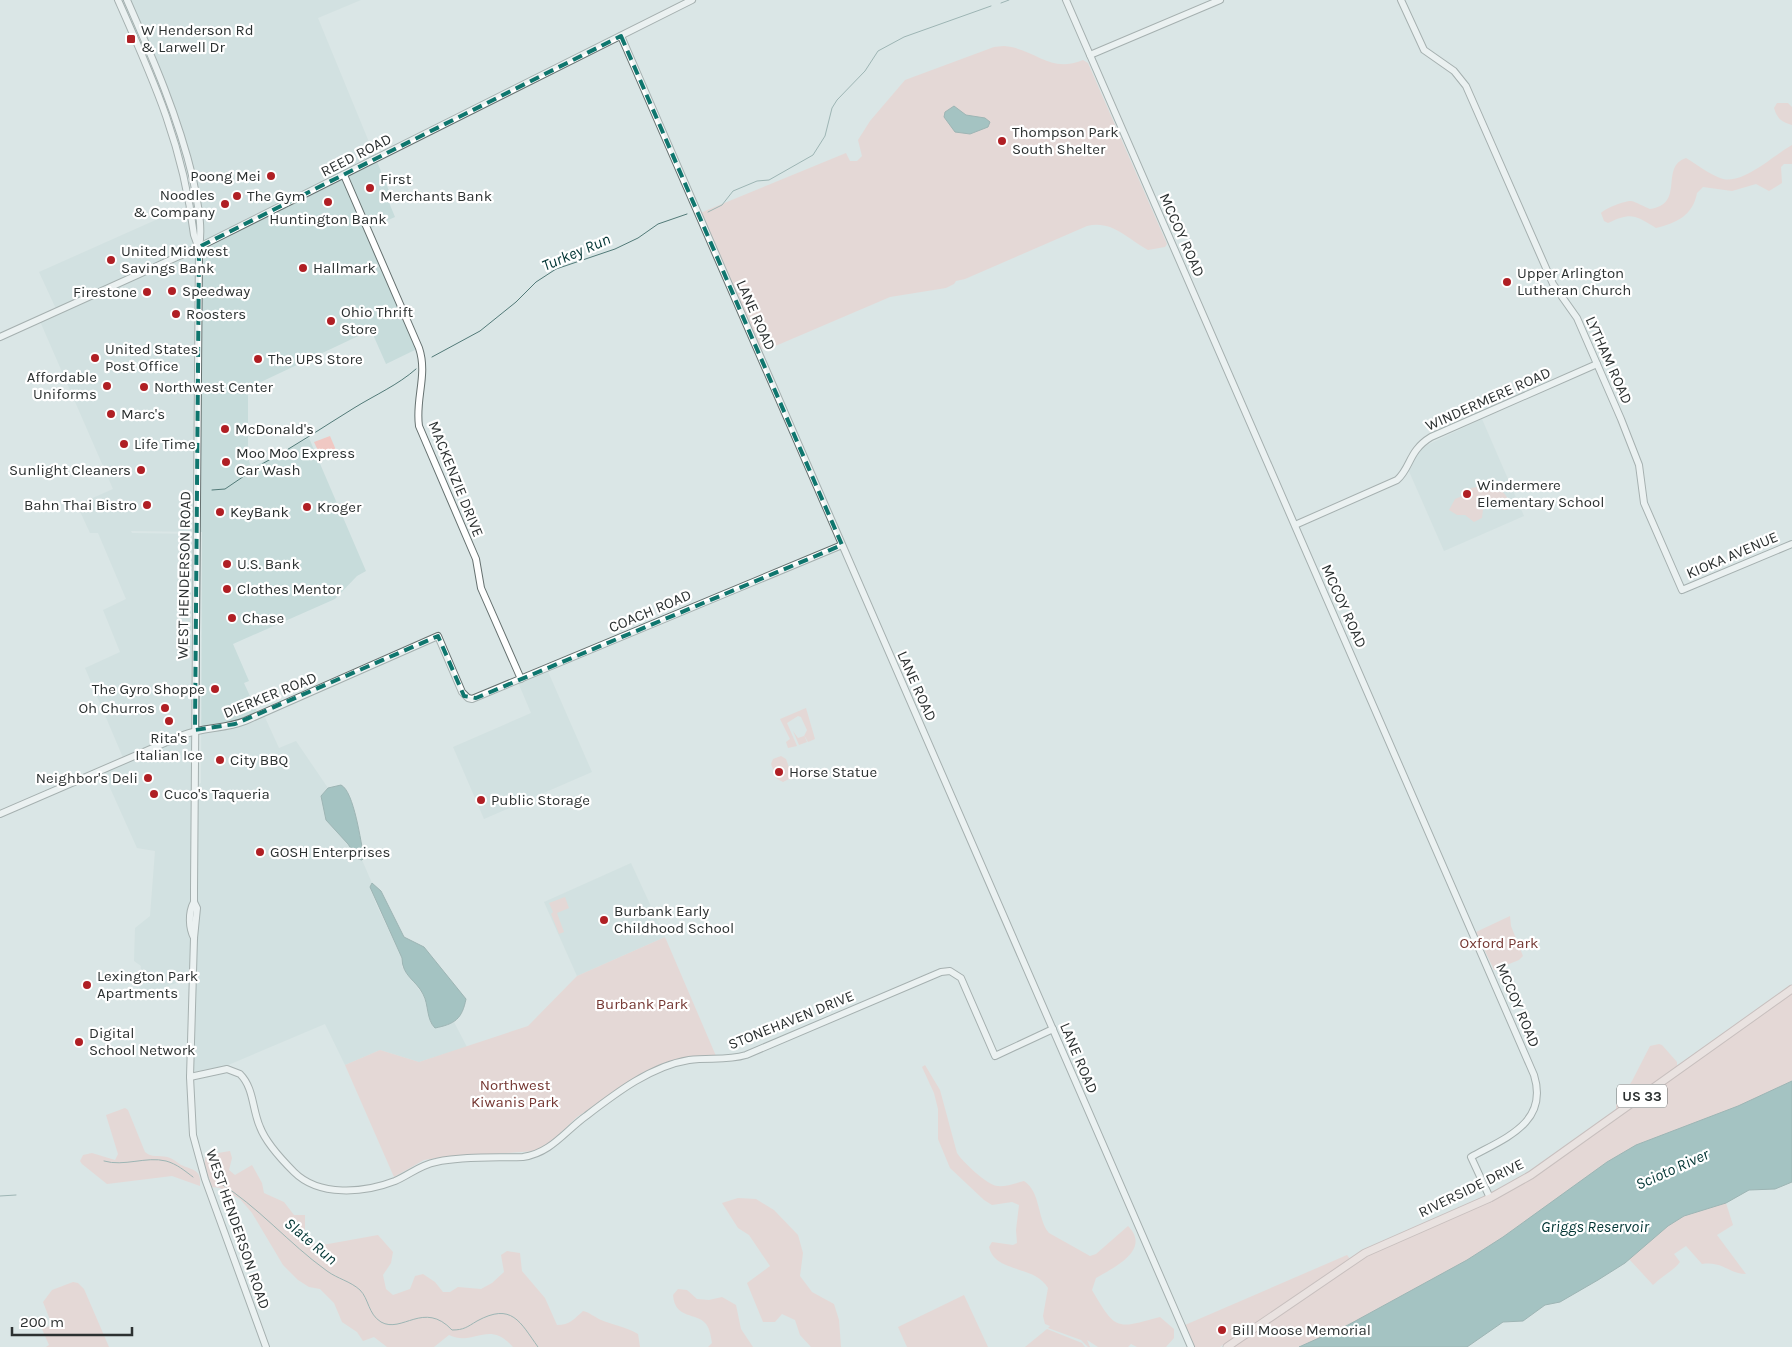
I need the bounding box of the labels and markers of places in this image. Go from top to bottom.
place label: W Henderson Rd & Larwell Dr [141,21,254,56]
marker: W Henderson Rd & Larwell Dr [125,33,137,45]
place label: Thompson Park South Shelter [1012,123,1119,158]
marker: Thompson Park South Shelter [996,135,1008,147]
place label: Poong Mei [190,167,261,185]
marker: Poong Mei [265,170,277,182]
place label: First Merchants Bank [380,170,492,205]
marker: First Merchants Bank [364,182,376,194]
place label: Noodles & Company [133,186,215,221]
place label: The Gym [247,187,306,205]
marker: The Gym [231,190,243,202]
marker: Huntington Bank [322,196,334,208]
marker: Noodles & Company [219,198,231,210]
place label: Huntington Bank [269,210,387,228]
place label: United Midwest Savings Bank [121,242,229,277]
marker: United Midwest Savings Bank [105,254,117,266]
place label: Hallmark [313,259,376,277]
marker: Hallmark [297,262,309,274]
place label: Upper Arlington Lutheran Church [1517,264,1631,299]
marker: Upper Arlington Lutheran Church [1501,276,1513,288]
place label: Speedway [182,282,250,300]
place label: Firestone [73,283,137,301]
marker: Speedway [166,285,178,297]
marker: Firestone [141,286,153,298]
place label: Ohio Thrift Store [341,303,414,338]
place label: Roosters [186,305,246,323]
marker: Roosters [170,308,182,320]
marker: Ohio Thrift Store [325,315,337,327]
place label: United States Post Office [105,340,198,375]
place label: The UPS Store [268,350,363,368]
marker: United States Post Office [89,352,101,364]
marker: The UPS Store [252,353,264,365]
place label: Affordable Uniforms [27,368,97,403]
place label: Northwest Center [154,378,274,396]
marker: Affordable Uniforms [101,380,113,392]
marker: Northwest Center [138,381,150,393]
place label: Marc's [121,405,165,423]
marker: Marc's [105,408,117,420]
place label: McDonald's [235,420,314,438]
marker: McDonald's [219,423,231,435]
place label: Life Time [134,435,196,453]
marker: Life Time [118,438,130,450]
place label: Moo Moo Express Car Wash [236,444,355,479]
marker: Moo Moo Express Car Wash [220,456,232,468]
place label: Sunlight Cleaners [9,461,131,479]
marker: Sunlight Cleaners [135,464,147,476]
place label: Windermere Elementary School [1477,476,1604,511]
marker: Windermere Elementary School [1461,488,1473,500]
place label: Bahn Thai Bistro [24,496,137,514]
place label: Kroger [317,498,362,516]
marker: Bahn Thai Bistro [141,499,153,511]
marker: Kroger [301,501,313,513]
place label: KeyBank [230,503,289,521]
marker: KeyBank [214,506,226,518]
place label: U.S. Bank [237,555,300,573]
marker: U.S. Bank [221,558,233,570]
place label: Clothes Mentor [237,580,342,598]
marker: Clothes Mentor [221,583,233,595]
place label: Chase [242,609,284,627]
marker: Chase [226,612,238,624]
place label: The Gyro Shoppe [92,680,205,698]
marker: The Gyro Shoppe [209,683,221,695]
place label: Oh Churros [78,699,155,717]
marker: Oh Churros [159,702,171,714]
marker: Rita's Italian Ice [163,715,175,727]
place label: Rita's Italian Ice [135,729,203,764]
place label: City BBQ [230,751,288,769]
marker: City BBQ [214,754,226,766]
place label: Horse Statue [789,763,877,781]
marker: Horse Statue [773,766,785,778]
place label: Neighbor's Deli [36,769,138,787]
marker: Neighbor's Deli [142,772,154,784]
place label: Cuco's Taqueria [164,785,270,803]
marker: Cuco's Taqueria [148,788,160,800]
place label: Public Storage [491,791,590,809]
marker: Public Storage [475,794,487,806]
place label: GOSH Enterprises [270,843,390,861]
marker: GOSH Enterprises [254,846,266,858]
place label: Burbank Early Childhood School [614,902,734,937]
marker: Burbank Early Childhood School [598,914,610,926]
place label: Lexington Park Apartments [97,967,198,1002]
marker: Lexington Park Apartments [81,979,93,991]
place label: Digital School Network [89,1024,196,1059]
marker: Digital School Network [73,1036,85,1048]
place label: Bill Moose Memorial [1232,1321,1371,1339]
marker: Bill Moose Memorial [1216,1324,1228,1336]

